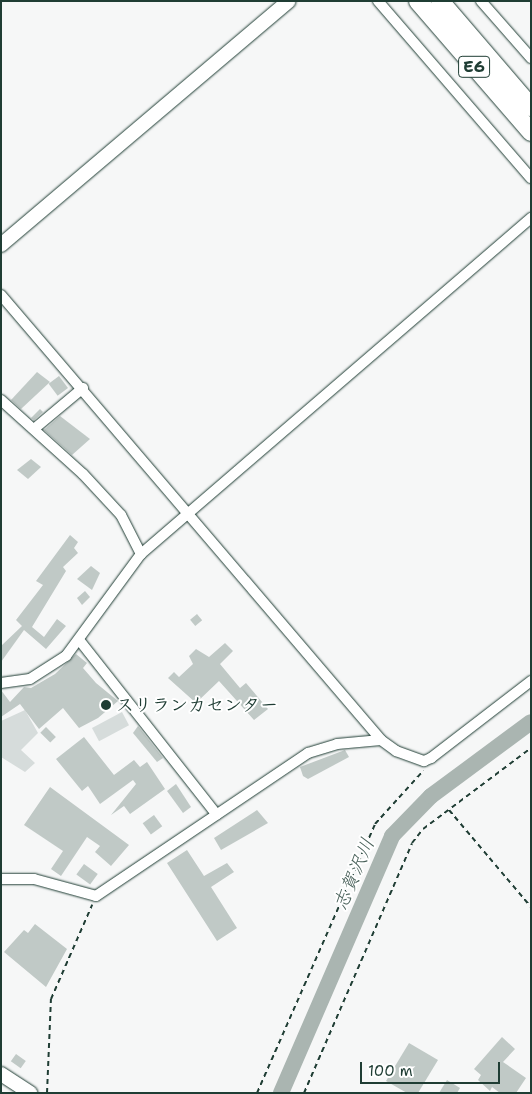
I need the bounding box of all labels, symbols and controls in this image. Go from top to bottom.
road number: E6 [458,54,490,80]
place label: スリランカセンター [116,694,278,716]
marker: スリランカセンター [100,699,112,711]
water label: 志賀沢川 [329,835,379,913]
scale bar [362,1052,502,1084]
text: 100 m [368,1061,413,1081]

